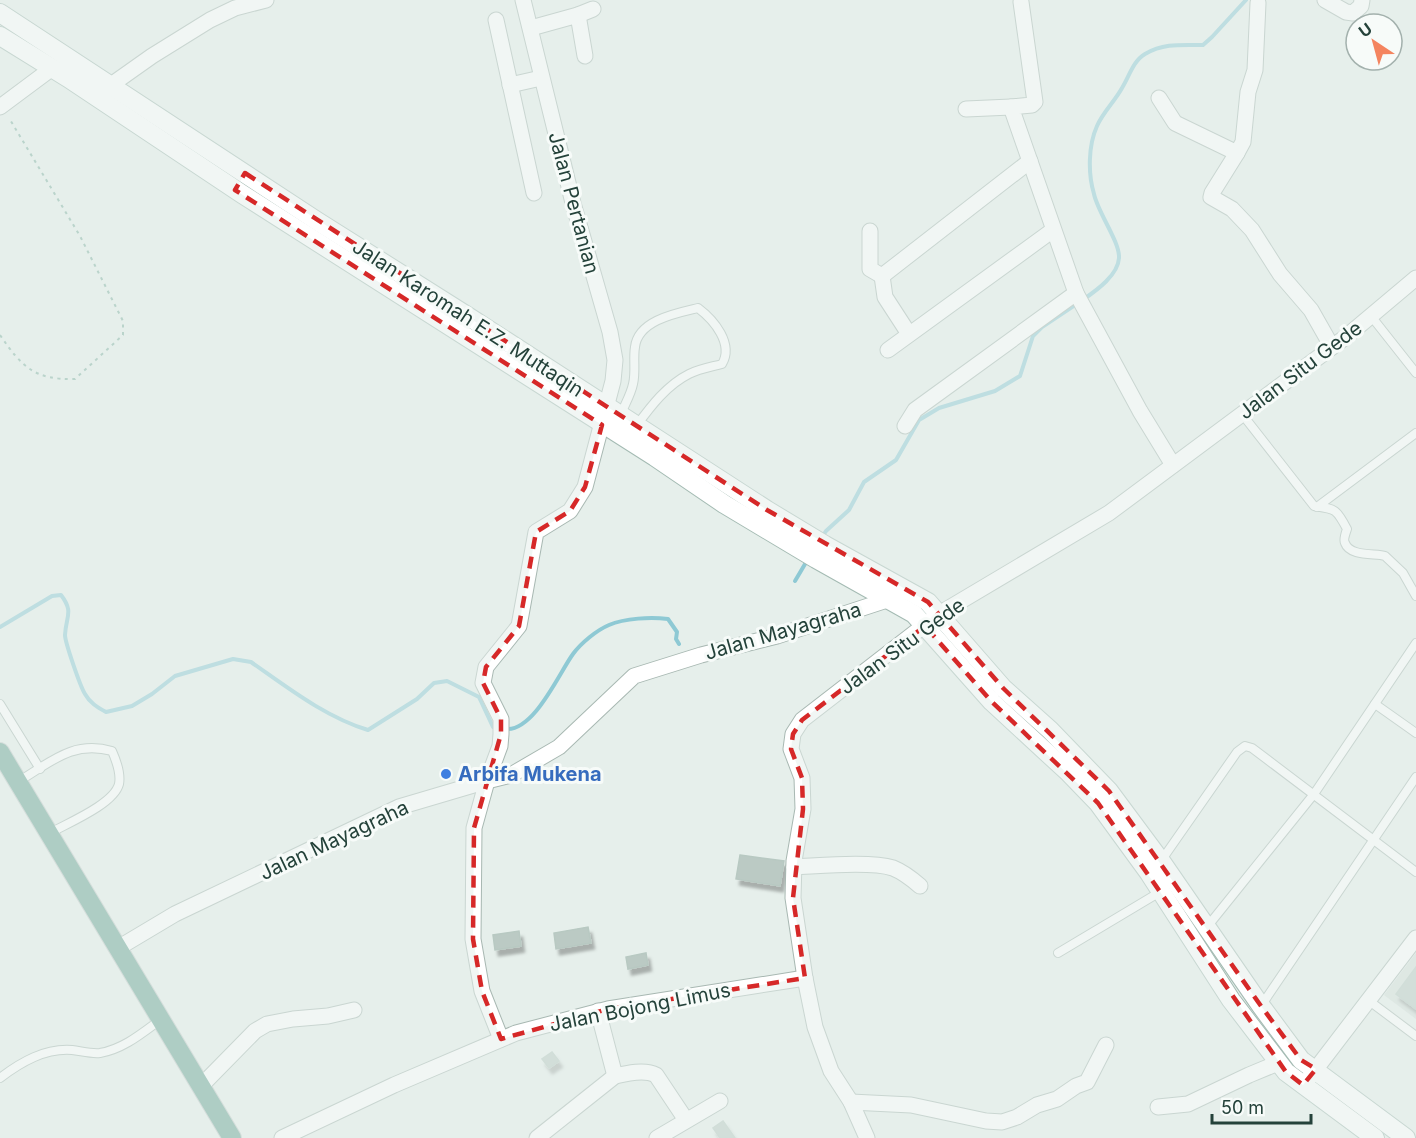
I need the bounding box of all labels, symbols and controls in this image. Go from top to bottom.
north arrow [1344,12,1404,72]
text: U [1355,18,1376,41]
street label: Jalan Pertanian [544,129,604,277]
street label: Jalan Karomah E.Z. Muttaqin [348,234,588,402]
street label: Jalan Situ Gede [1234,316,1366,424]
street label: Jalan Situ Gede [835,593,969,699]
street label: Jalan Mayagraha [702,597,864,665]
place label: Arbifa Mukena [458,762,602,786]
marker: Arbifa Mukena [439,767,453,781]
street label: Jalan Mayagraha [256,795,412,885]
street label: Jalan Bojong Limus [547,978,733,1036]
scale bar [1212,1087,1311,1125]
text: 50 m [1221,1097,1264,1118]

